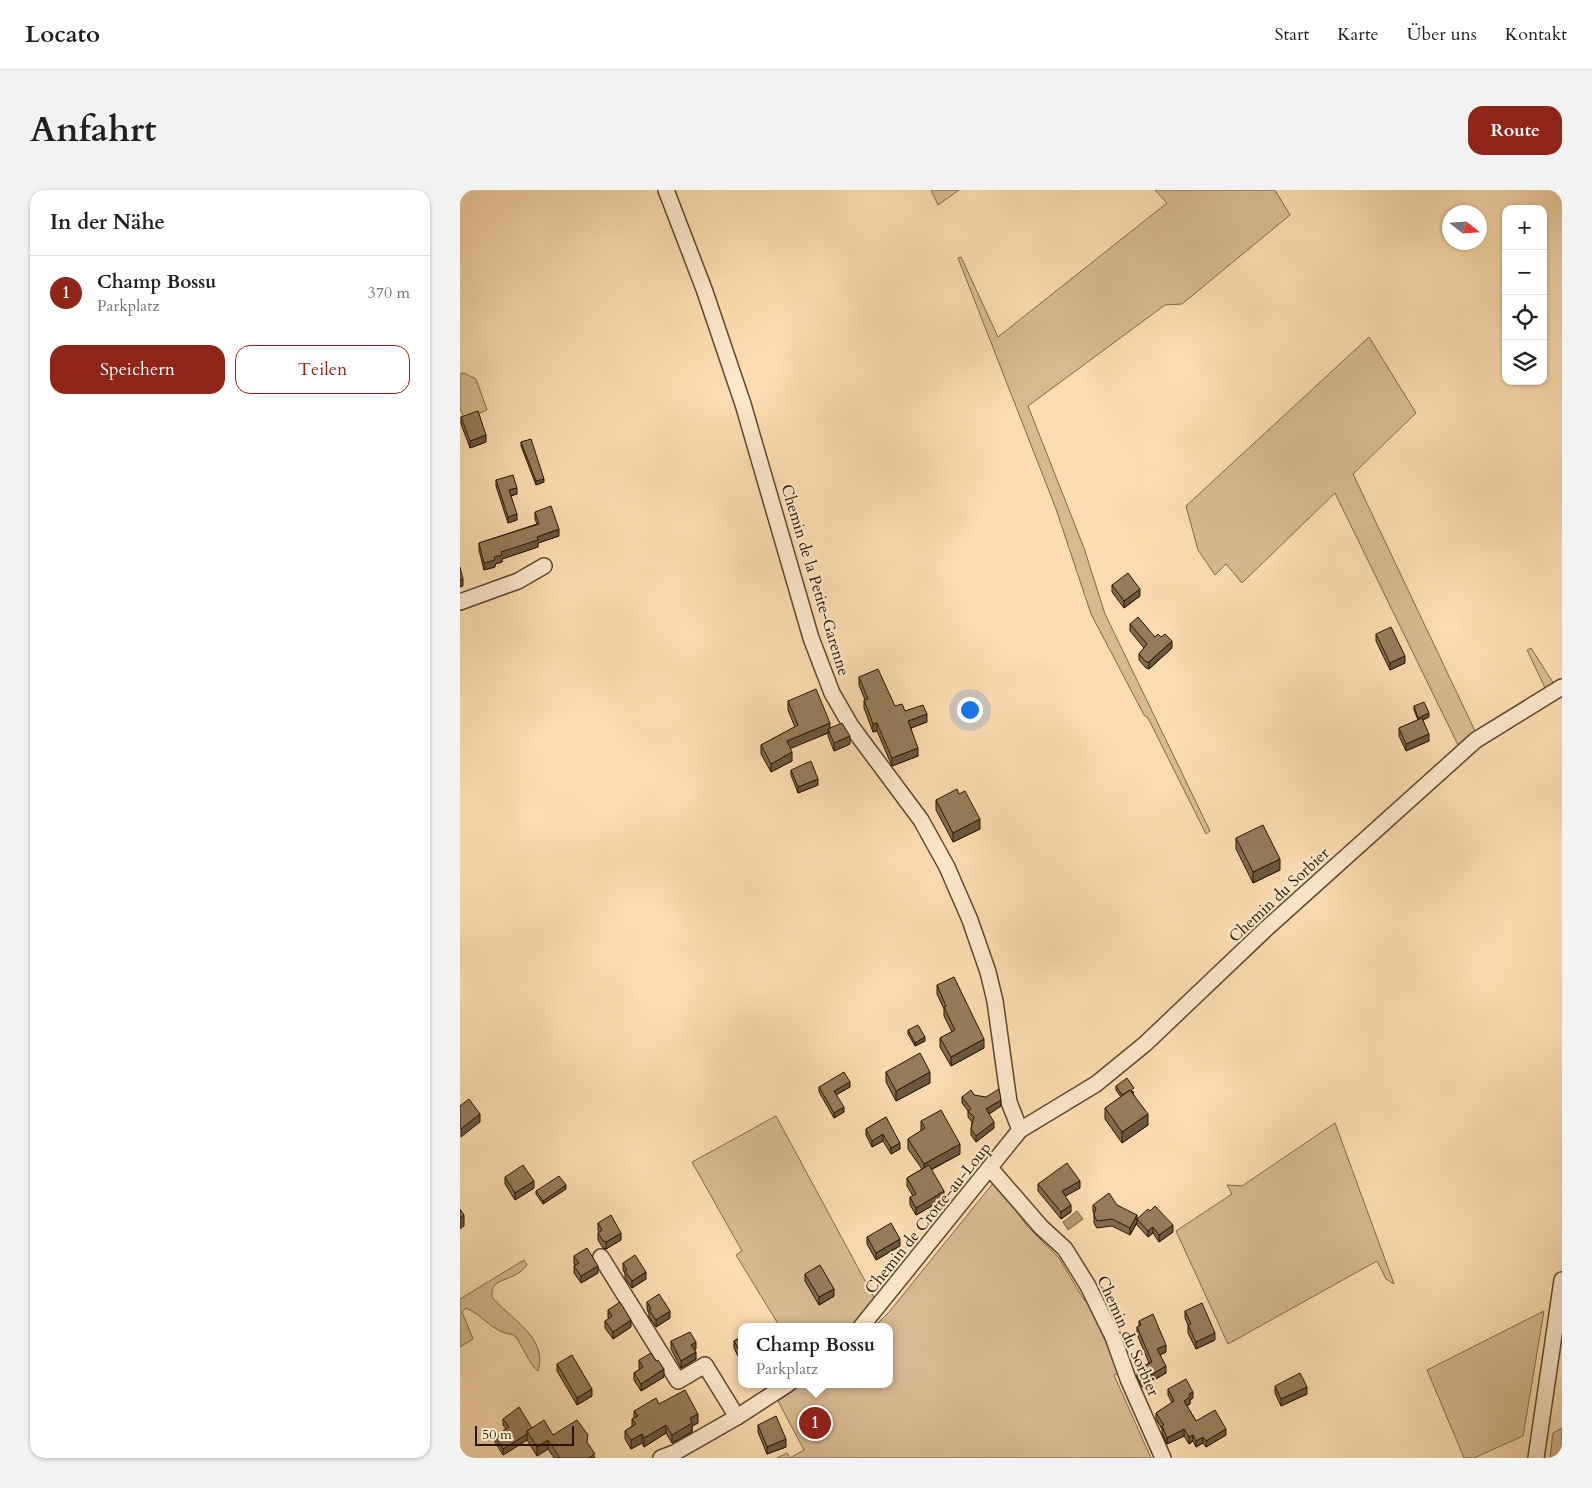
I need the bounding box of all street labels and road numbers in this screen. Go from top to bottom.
street label: Chemin de la Petite-Garenne [775,482,855,678]
street label: Chemin du Sorbier [1224,843,1334,947]
street label: Chemin de Crotte-au-Loup [860,1137,996,1299]
street label: Chemin du Sorbier [1092,1272,1165,1400]

